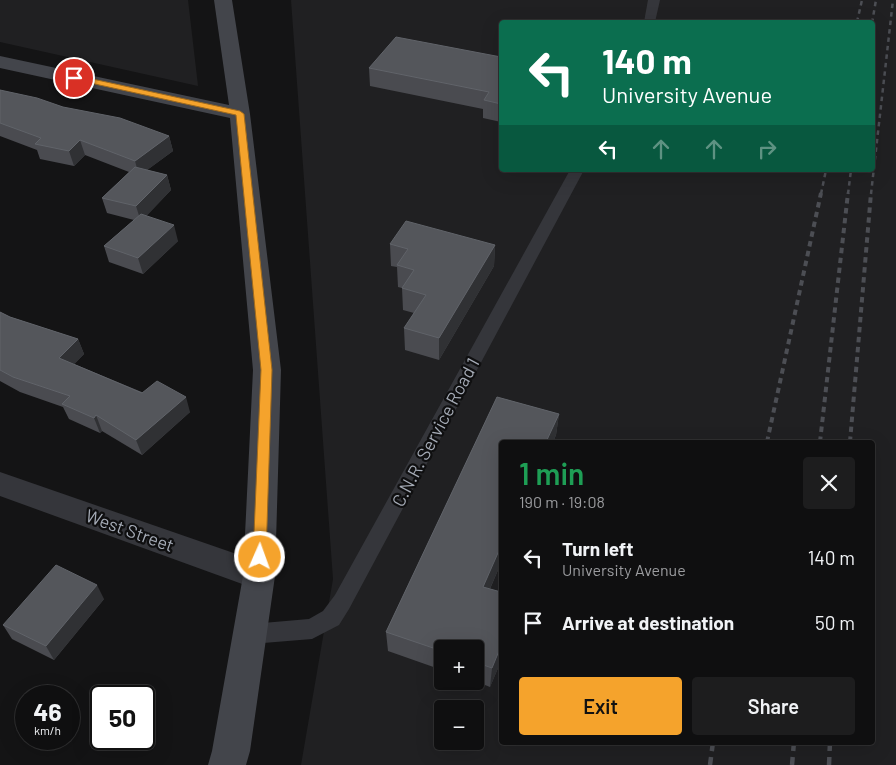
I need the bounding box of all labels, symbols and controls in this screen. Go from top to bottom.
text: 140 m [602,39,692,81]
icon: left [519,40,584,105]
pin [53,57,95,99]
icon: arrive [60,64,88,92]
text: University Avenue [602,81,772,107]
icon: left [594,135,622,163]
icon: ahead [647,135,675,163]
icon: ahead [700,135,728,163]
icon: right [753,135,781,163]
street label: C.N.R. Service Road 1 [387,354,483,510]
text: 1 min [519,455,584,491]
button: close [803,457,855,509]
text: 190 m · 19:08 [519,492,605,511]
street label: West Street [83,504,177,556]
position arrow [233,530,285,582]
text: Turn left [562,537,633,560]
icon: left [519,544,547,572]
text: 140 m [808,546,855,569]
text: University Avenue [562,560,686,579]
icon: arrive [519,609,547,637]
text: Arrive at destination [562,611,734,634]
text: 50 m [815,611,855,634]
map controls [434,640,484,750]
button: + [434,640,484,690]
button: Exit [519,677,682,735]
button: Share [692,677,855,735]
speed limit sign: 50 [90,685,155,750]
text: 46 [33,696,62,726]
button: − [434,700,484,750]
text: km/h [34,723,61,737]

